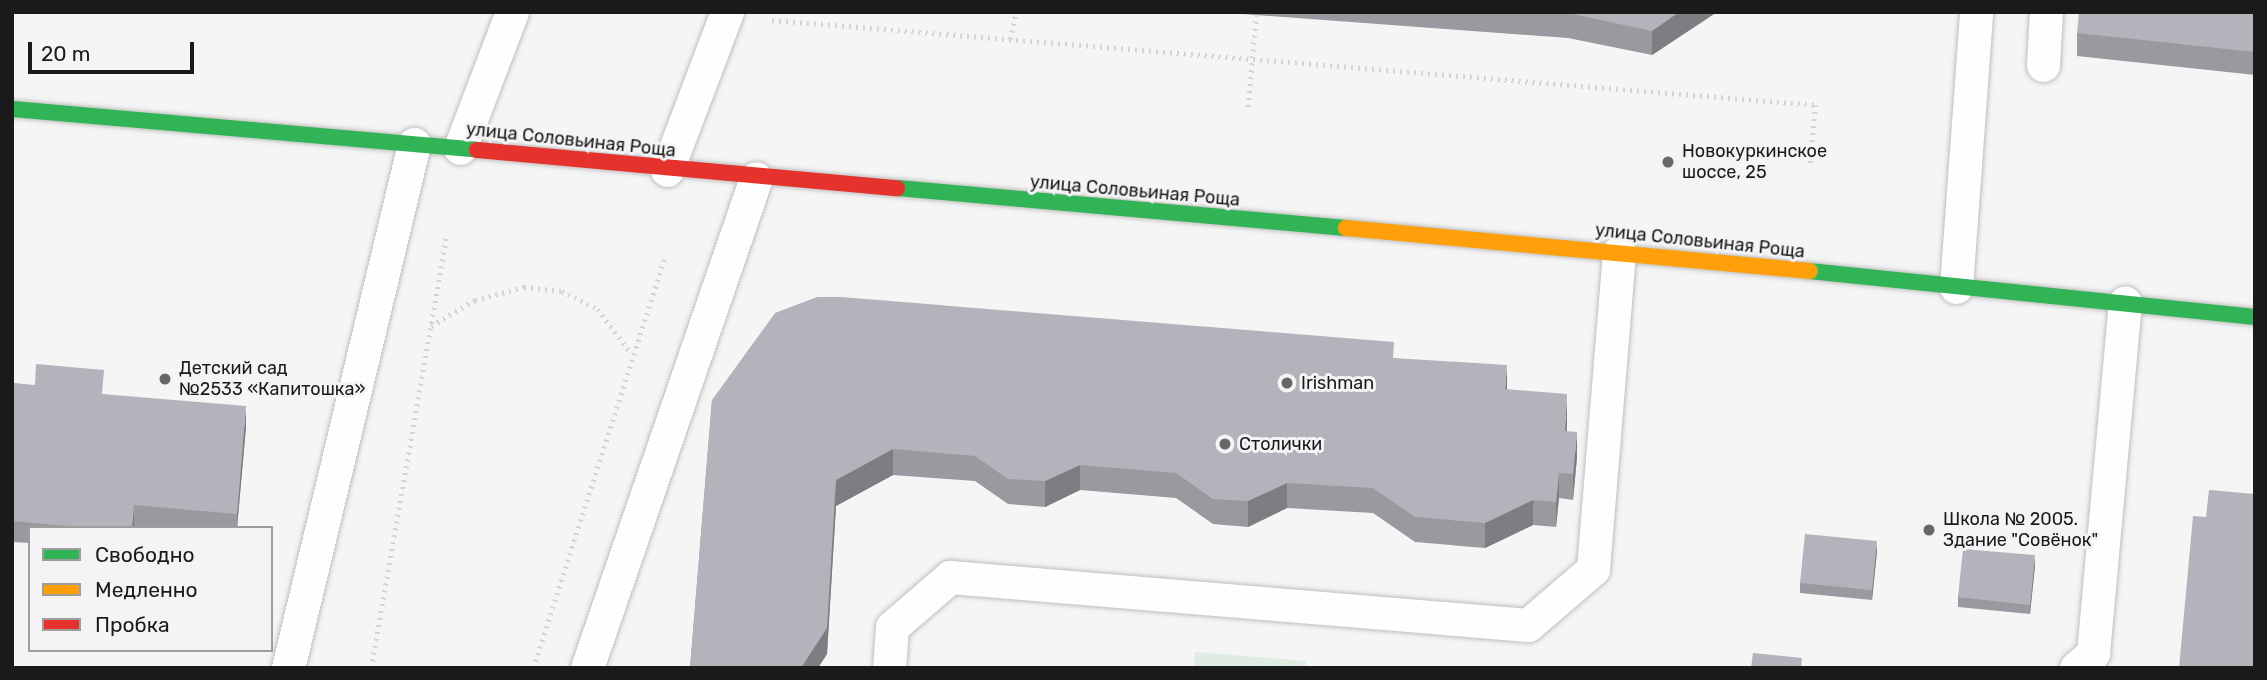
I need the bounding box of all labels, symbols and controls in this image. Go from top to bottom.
scale bar [32,28,198,72]
text: 20 m [41,41,90,66]
street label: улица Соловьиная Роща [465,118,677,162]
place label: Новокуркинское шоссе, 25 [1682,141,1827,184]
marker: Новокуркинское шоссе, 25 [1660,154,1676,170]
street label: улица Соловьиная Роща [1029,171,1241,211]
street label: улица Соловьиная Роща [1594,219,1806,263]
place label: Детский сад №2533 «Капитошка» [179,358,365,400]
marker: Детский сад №2533 «Капитошка» [157,371,173,387]
place label: Irishman [1301,372,1374,394]
marker: Irishman [1279,375,1295,391]
place label: Столички [1239,433,1322,455]
marker: Столички [1217,436,1233,452]
place label: Школа № 2005. Здание "Совёнок" [1943,509,2098,552]
marker: Школа № 2005. Здание "Совёнок" [1921,522,1937,538]
legend [28,526,273,652]
text: Свободно [95,542,195,567]
text: Медленно [95,577,198,602]
text: Пробка [95,612,170,637]

